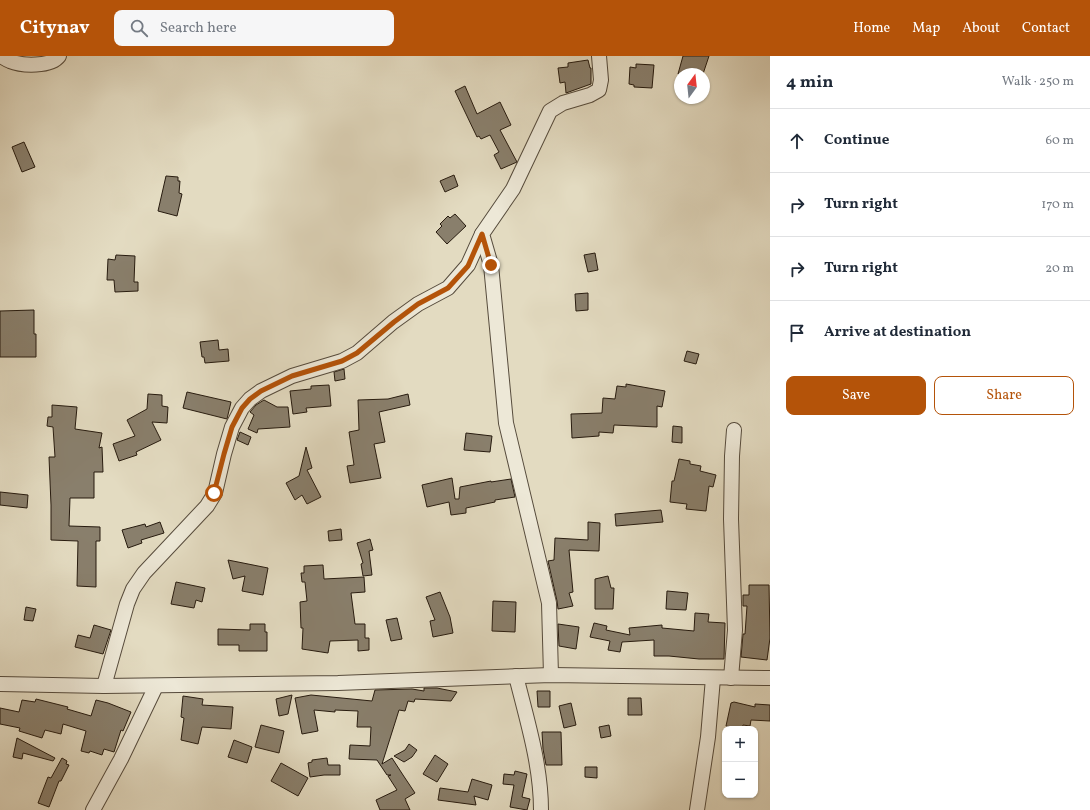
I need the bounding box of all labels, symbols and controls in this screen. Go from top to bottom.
search box [114,10,394,46]
text: Citynav [20,15,90,41]
icon: search [128,17,150,39]
text: Search here [160,18,237,39]
text: Home [853,19,890,38]
text: Map [912,19,940,38]
text: About [962,19,1000,38]
text: Contact [1022,19,1070,38]
north arrow [674,68,710,104]
text: 4 min [786,71,833,94]
text: Walk · 250 m [1002,73,1074,91]
icon: ahead [786,130,808,152]
text: Continue [824,130,889,151]
text: 60 m [1046,132,1074,150]
icon: right [786,194,808,216]
text: Turn right [824,194,898,215]
text: 170 m [1041,196,1074,214]
route end [482,256,500,274]
icon: right [786,258,808,280]
text: Turn right [824,258,898,279]
text: 20 m [1045,260,1074,278]
icon: arrive [786,322,808,344]
text: Arrive at destination [824,322,971,343]
button: Save [786,376,926,415]
button: Share [934,376,1074,415]
route start [205,484,223,502]
map controls [722,726,758,798]
button: + [722,726,758,762]
button: − [722,762,758,798]

